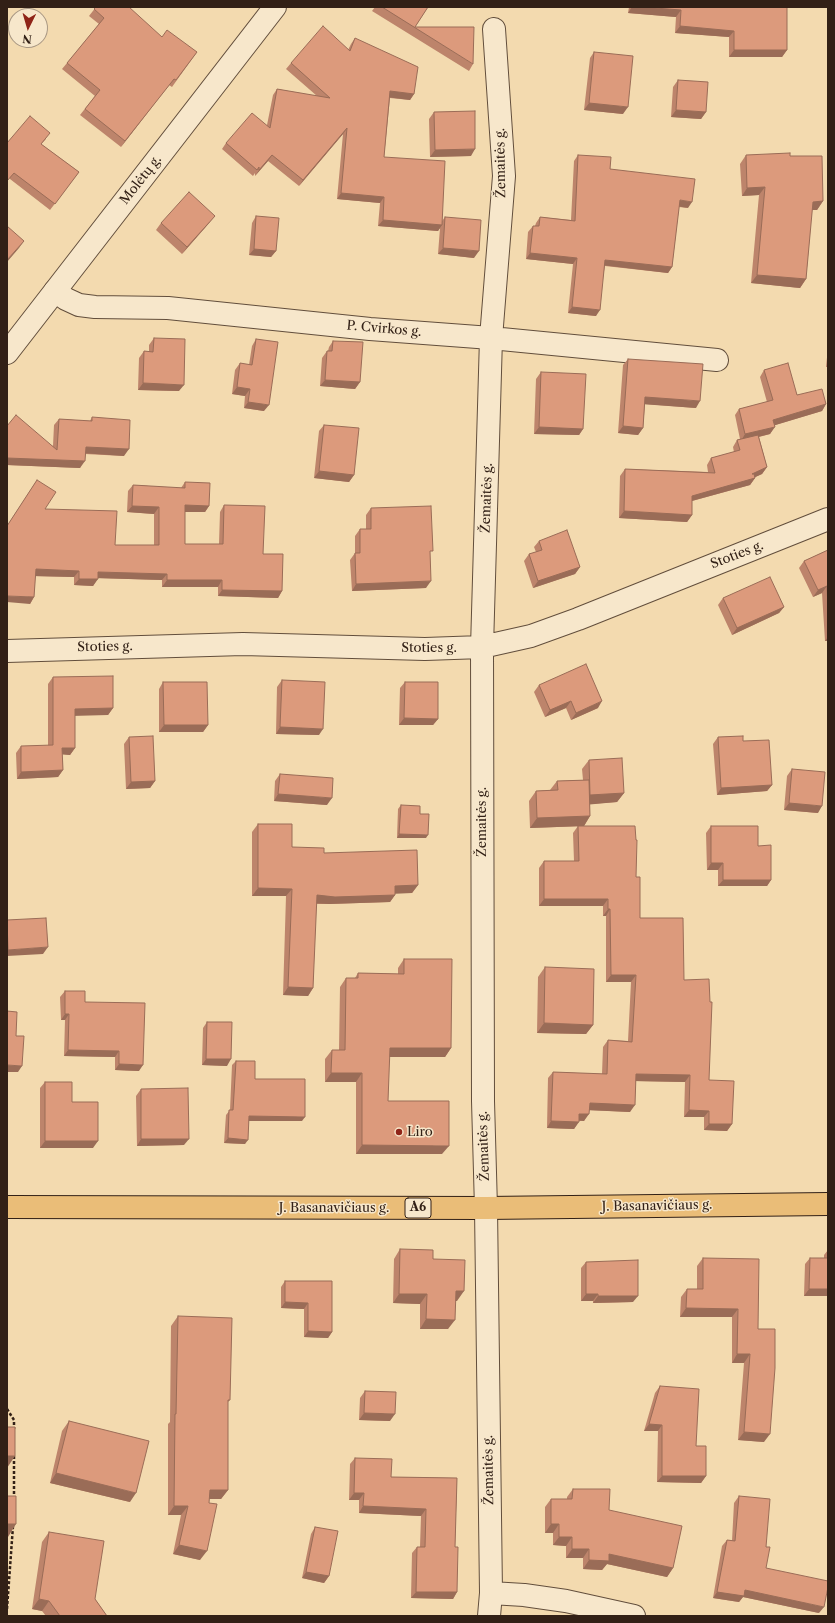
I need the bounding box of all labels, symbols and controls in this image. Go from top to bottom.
north arrow [8,8,48,48]
text: N [22,32,32,46]
street label: Žemaitės g. [493,128,509,198]
street label: Molėtų g. [117,152,165,208]
street label: P. Cvirkos g. [346,318,422,340]
street label: Žemaitės g. [478,463,496,533]
street label: Stoties g. [708,538,766,572]
street label: Stoties g. [77,639,133,655]
street label: Stoties g. [401,640,457,656]
street label: Žemaitės g. [474,787,490,857]
street label: Žemaitės g. [475,1111,493,1181]
place label: Liro [407,1124,433,1140]
marker: Liro [394,1127,404,1137]
street label: J. Basanavičiaus g. [602,1197,712,1215]
road number: A6 [405,1198,431,1218]
street label: J. Basanavičiaus g. [279,1200,389,1216]
street label: Žemaitės g. [481,1435,497,1505]

